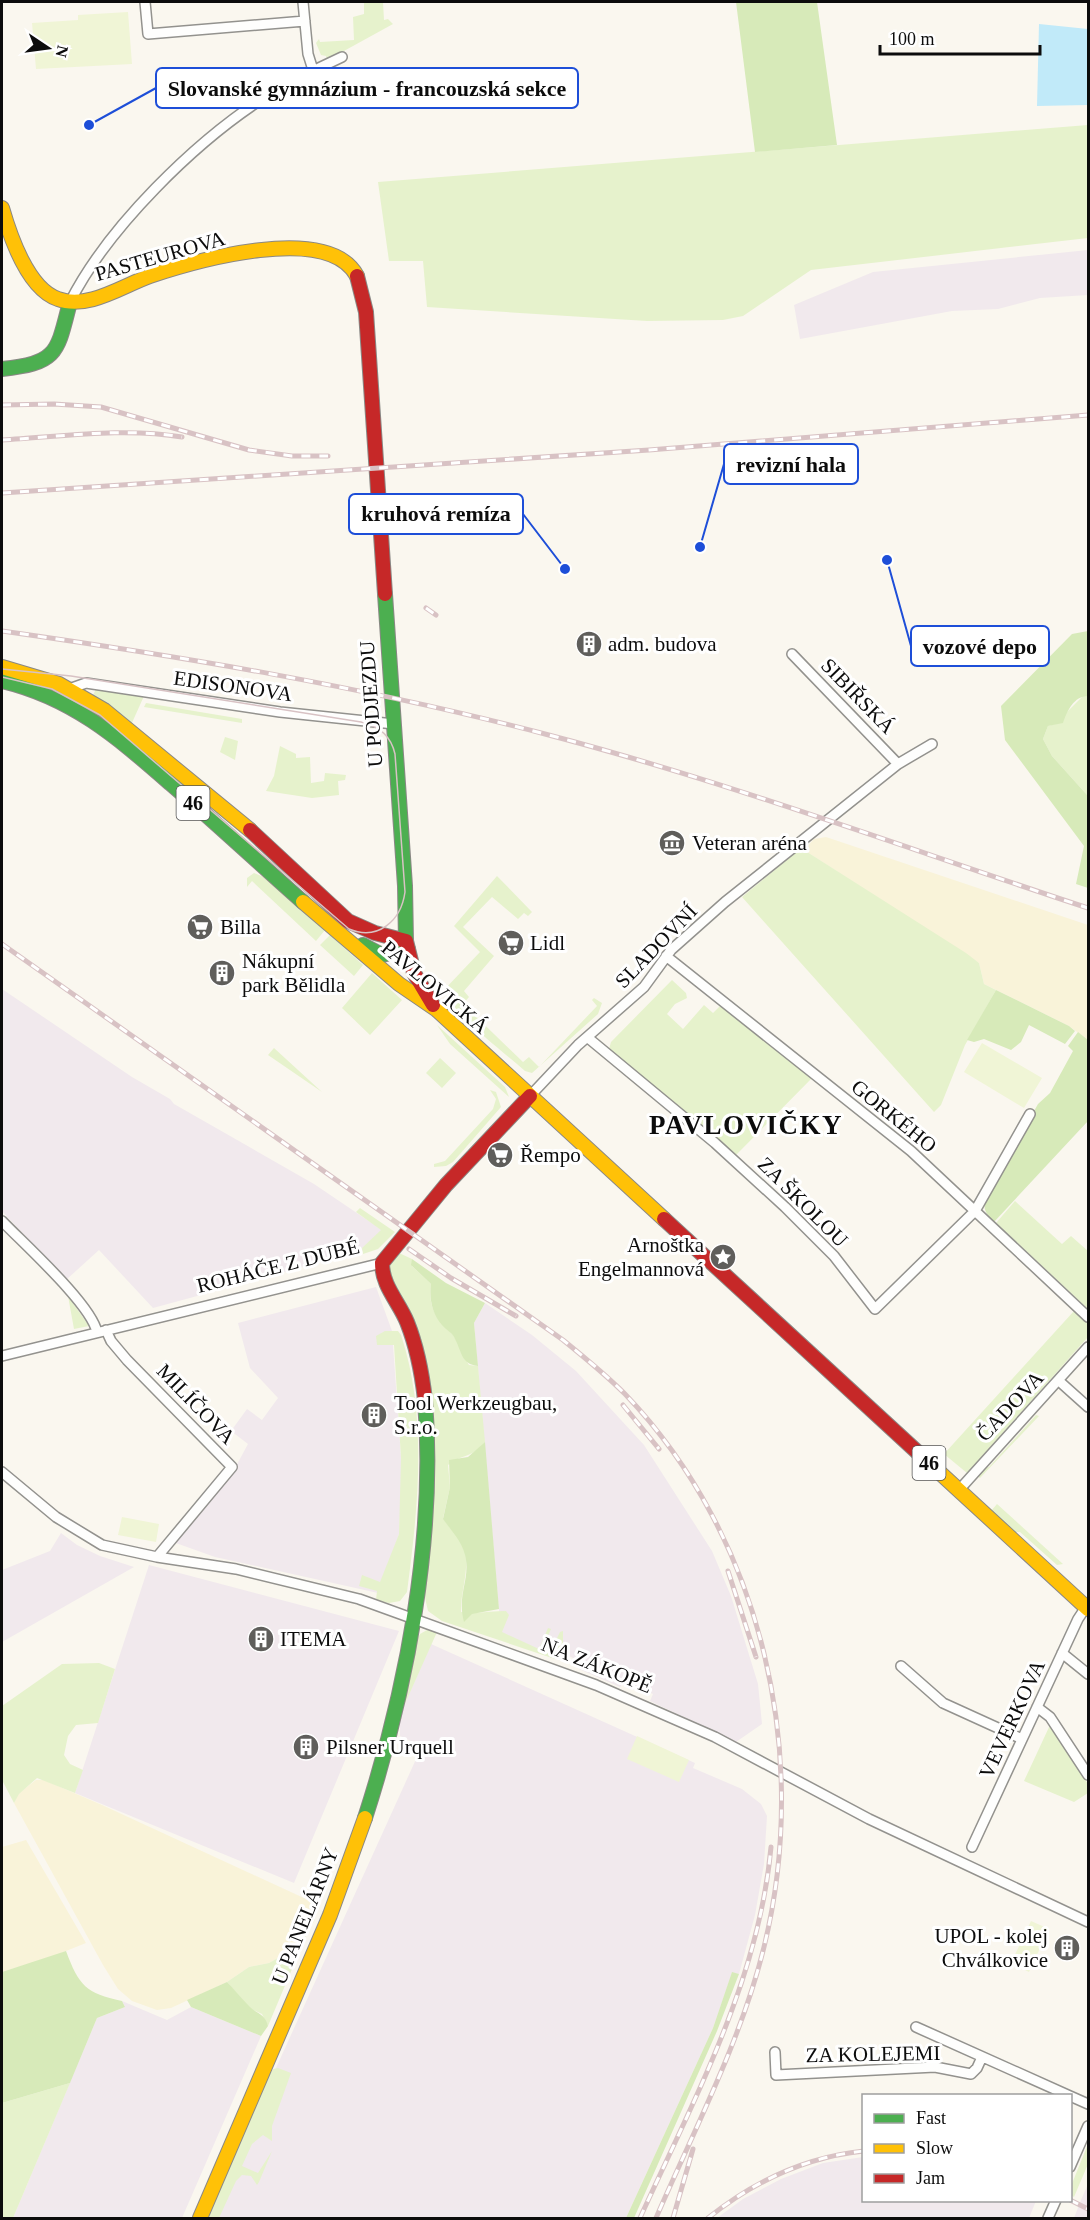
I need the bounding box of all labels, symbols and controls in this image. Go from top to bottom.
north arrow [18,18,78,78]
scale bar [880,18,1040,56]
text: 100 m [889,29,935,49]
text: N [52,44,72,59]
callout: Slovanské gymnázium - francouzská sekce [156,68,578,108]
text: Slovanské gymnázium - francouzská sekce [168,76,566,101]
street label: PASTEUROVA [92,226,229,286]
callout: revizní hala [724,444,858,484]
text: revizní hala [736,452,846,477]
callout: kruhová remíza [349,494,523,534]
text: kruhová remíza [361,501,511,526]
callout: vozové depo [911,626,1049,666]
building icon: adm. budova [574,629,604,659]
place label: adm. budova [608,632,717,656]
text: vozové depo [923,634,1037,659]
street label: U PODJEZDU [355,640,387,768]
street label: SIBIŘSKÁ [816,653,900,739]
street label: EDISONOVA [172,666,295,706]
road number: 46 [176,786,210,820]
museum icon: Veteran aréna [657,828,687,858]
place label: Veteran aréna [692,831,808,855]
street label: SLADOVNÍ [610,899,702,993]
supermarket icon: Billa [185,912,215,942]
place label: Billa [220,915,262,939]
supermarket icon: Lidl [496,928,526,958]
place label: Lidl [530,931,565,955]
street label: PAVLOVICKÁ [377,935,494,1039]
place label: Nákupní park Bělidla [242,949,346,997]
building icon: Nákupní park Bělidla [207,958,237,988]
street label: GORKÉHO [847,1074,941,1158]
district label: PAVLOVIČKY [649,1110,843,1140]
supermarket icon: Řempo [485,1140,515,1170]
place label: Řempo [520,1143,581,1167]
street label: ZA ŠKOLOU [753,1152,853,1252]
place label: Arnoštka Engelmannová [578,1233,705,1281]
street label: ROHÁČE Z DUBÉ [194,1234,362,1298]
place icon: Arnoštka Engelmannová [708,1242,738,1272]
street label: MILÍČOVA [152,1359,241,1450]
street label: ČADOVA [972,1365,1049,1446]
place label: Tool Werkzeugbau, S.r.o. [394,1391,557,1439]
building icon: Tool Werkzeugbau, S.r.o. [359,1400,389,1430]
road number: 46 [912,1446,946,1480]
building icon: ITEMA [246,1624,276,1654]
place label: ITEMA [280,1627,347,1651]
street label: NA ZÁKOPĚ [538,1632,656,1698]
street label: VEVERKOVA [974,1655,1050,1782]
building icon: Pilsner Urquell [291,1732,321,1762]
place label: Pilsner Urquell [326,1735,454,1759]
street label: U PANELÁRNY [267,1844,343,1988]
place label: UPOL - kolej Chválkovice [934,1924,1048,1972]
building icon: UPOL - kolej Chválkovice [1052,1933,1082,1963]
street label: ZA KOLEJEMI [805,2041,941,2067]
legend [862,2094,1072,2202]
text: Fast [916,2108,946,2128]
text: Slow [916,2138,953,2158]
text: Jam [916,2168,945,2188]

